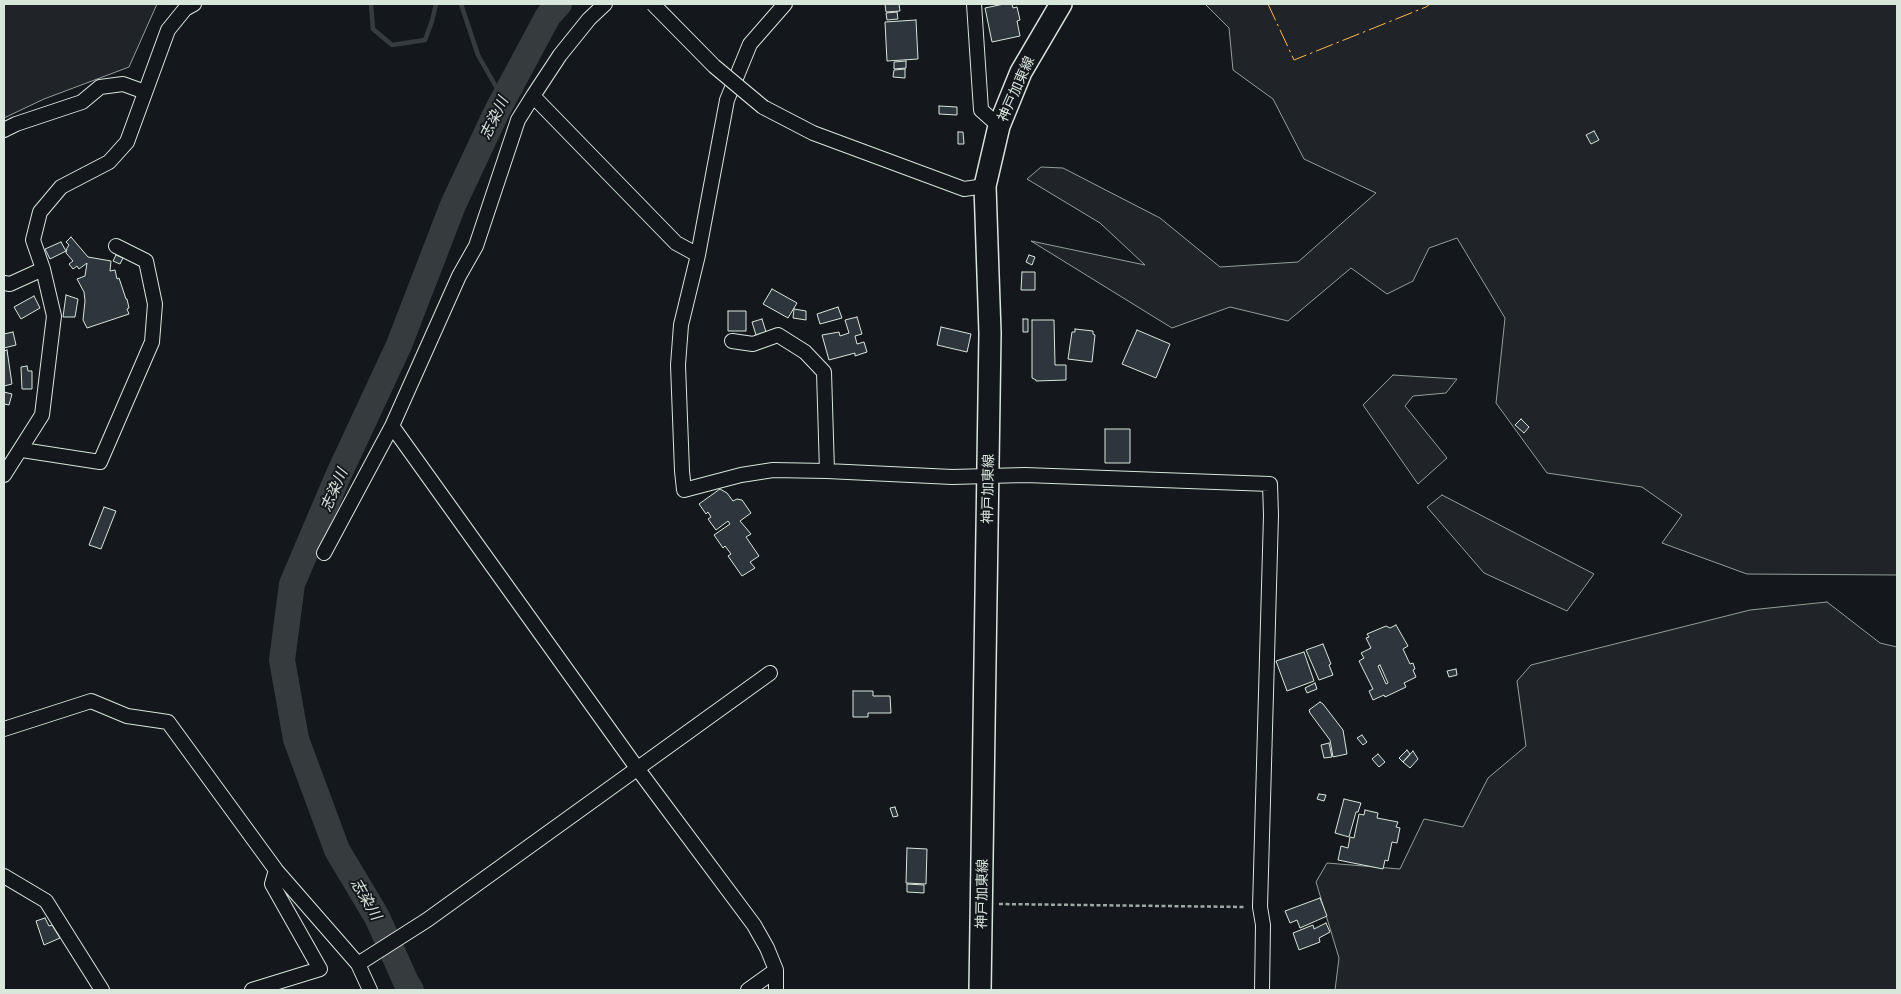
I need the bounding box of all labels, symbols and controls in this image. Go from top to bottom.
street label: 神戸加東線 [994,54,1038,124]
water label: 志染川 [476,94,512,142]
street label: 神戸加東線 [979,454,997,524]
water label: 志染川 [317,466,351,514]
street label: 神戸加東線 [973,859,991,929]
water label: 志染川 [347,875,385,923]

